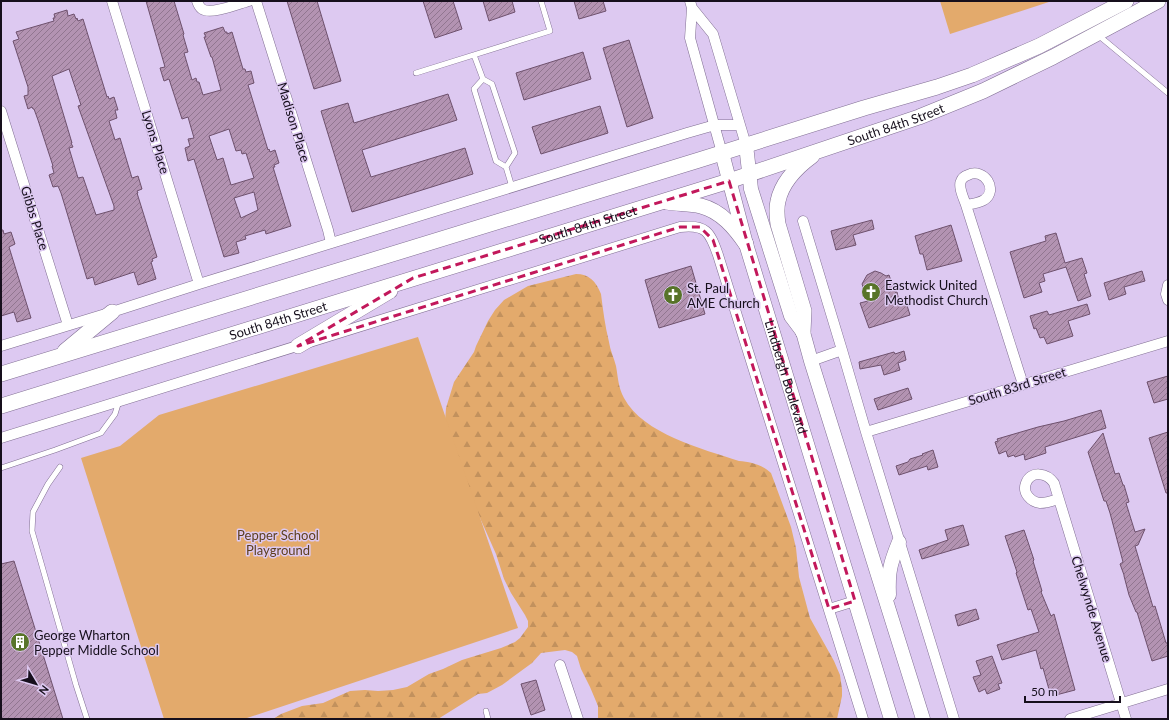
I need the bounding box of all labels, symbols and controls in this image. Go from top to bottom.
street label: Madison Place [274,80,314,164]
street label: South 84th Street [845,100,947,149]
street label: Lyons Place [139,108,173,176]
street label: Gibbs Place [18,184,52,252]
street label: South 84th Street [537,202,639,247]
place label: Eastwick United Methodist Church [885,277,988,308]
place label: St. Paul AME Church [687,280,760,311]
church icon: Eastwick United Methodist Church [860,281,882,303]
church icon: St. Paul AME Church [662,284,684,306]
street label: South 84th Street [227,298,329,343]
street label: Lindbergh Boulevard [762,318,811,436]
street label: South 83rd Street [966,363,1068,408]
park label: Pepper School Playground [237,527,319,558]
street label: Chelwynde Avenue [1068,554,1116,664]
place label: George Wharton Pepper Middle School [34,627,159,658]
building icon: George Wharton Pepper Middle School [9,631,31,653]
north arrow [16,664,56,704]
scale bar [1025,678,1120,704]
text: N [37,683,52,698]
text: 50 m [1031,684,1058,699]

